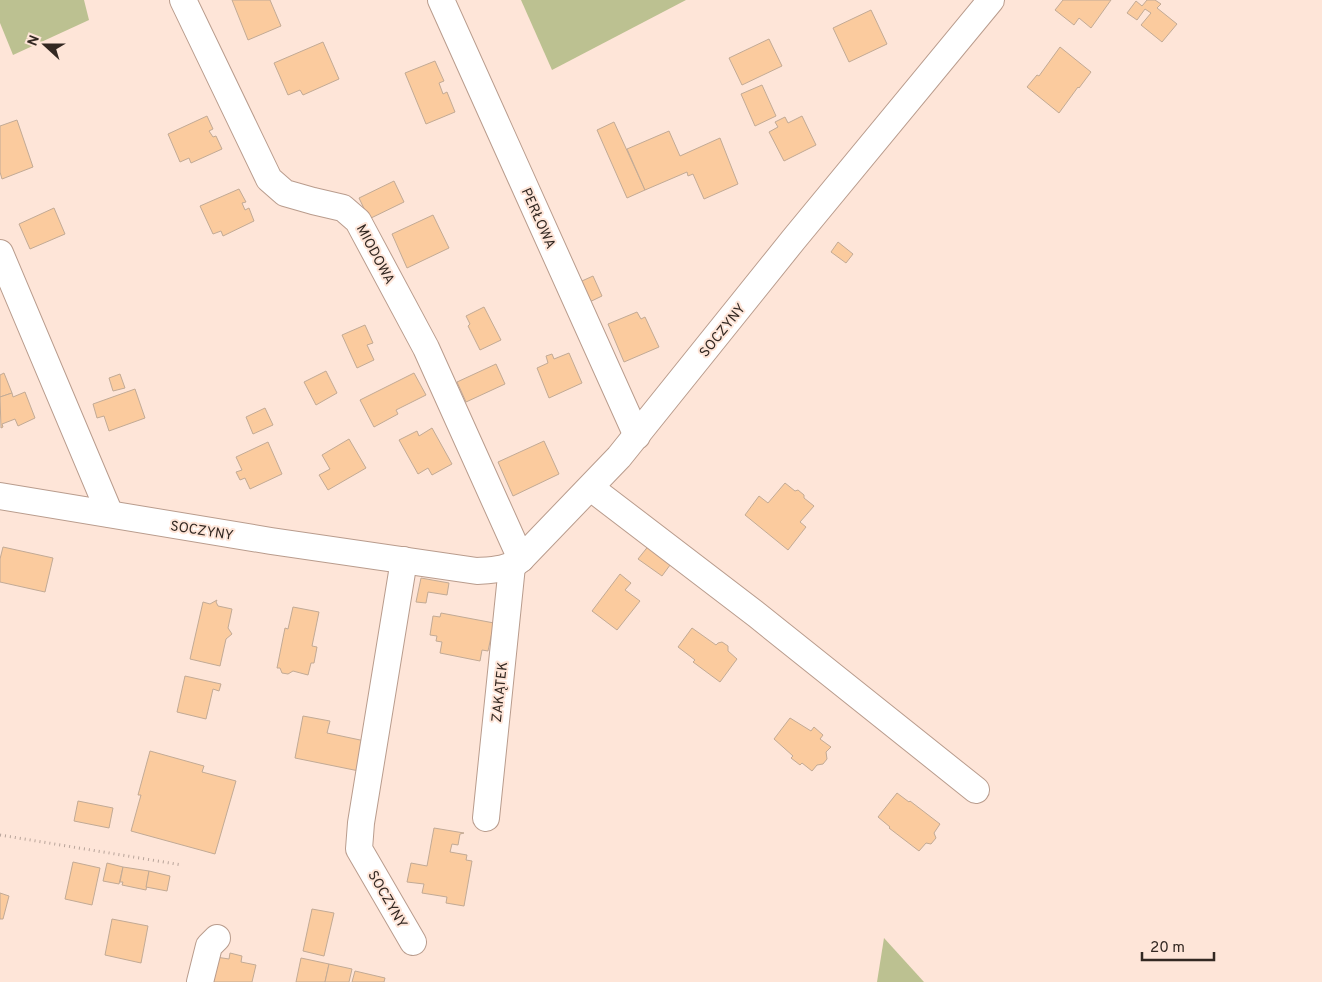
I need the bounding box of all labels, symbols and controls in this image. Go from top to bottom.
north arrow [20,20,70,70]
text: N [25,33,44,49]
street label: PERŁOWA [517,186,559,252]
street label: MIODOWA [352,222,397,288]
street label: SOCZYNY [696,301,750,361]
street label: SOCZYNY [169,518,235,545]
street label: ZAKĄTEK [489,661,512,723]
street label: SOCZYNY [363,868,410,932]
scale bar [1142,930,1214,962]
text: 20 m [1150,939,1185,958]

